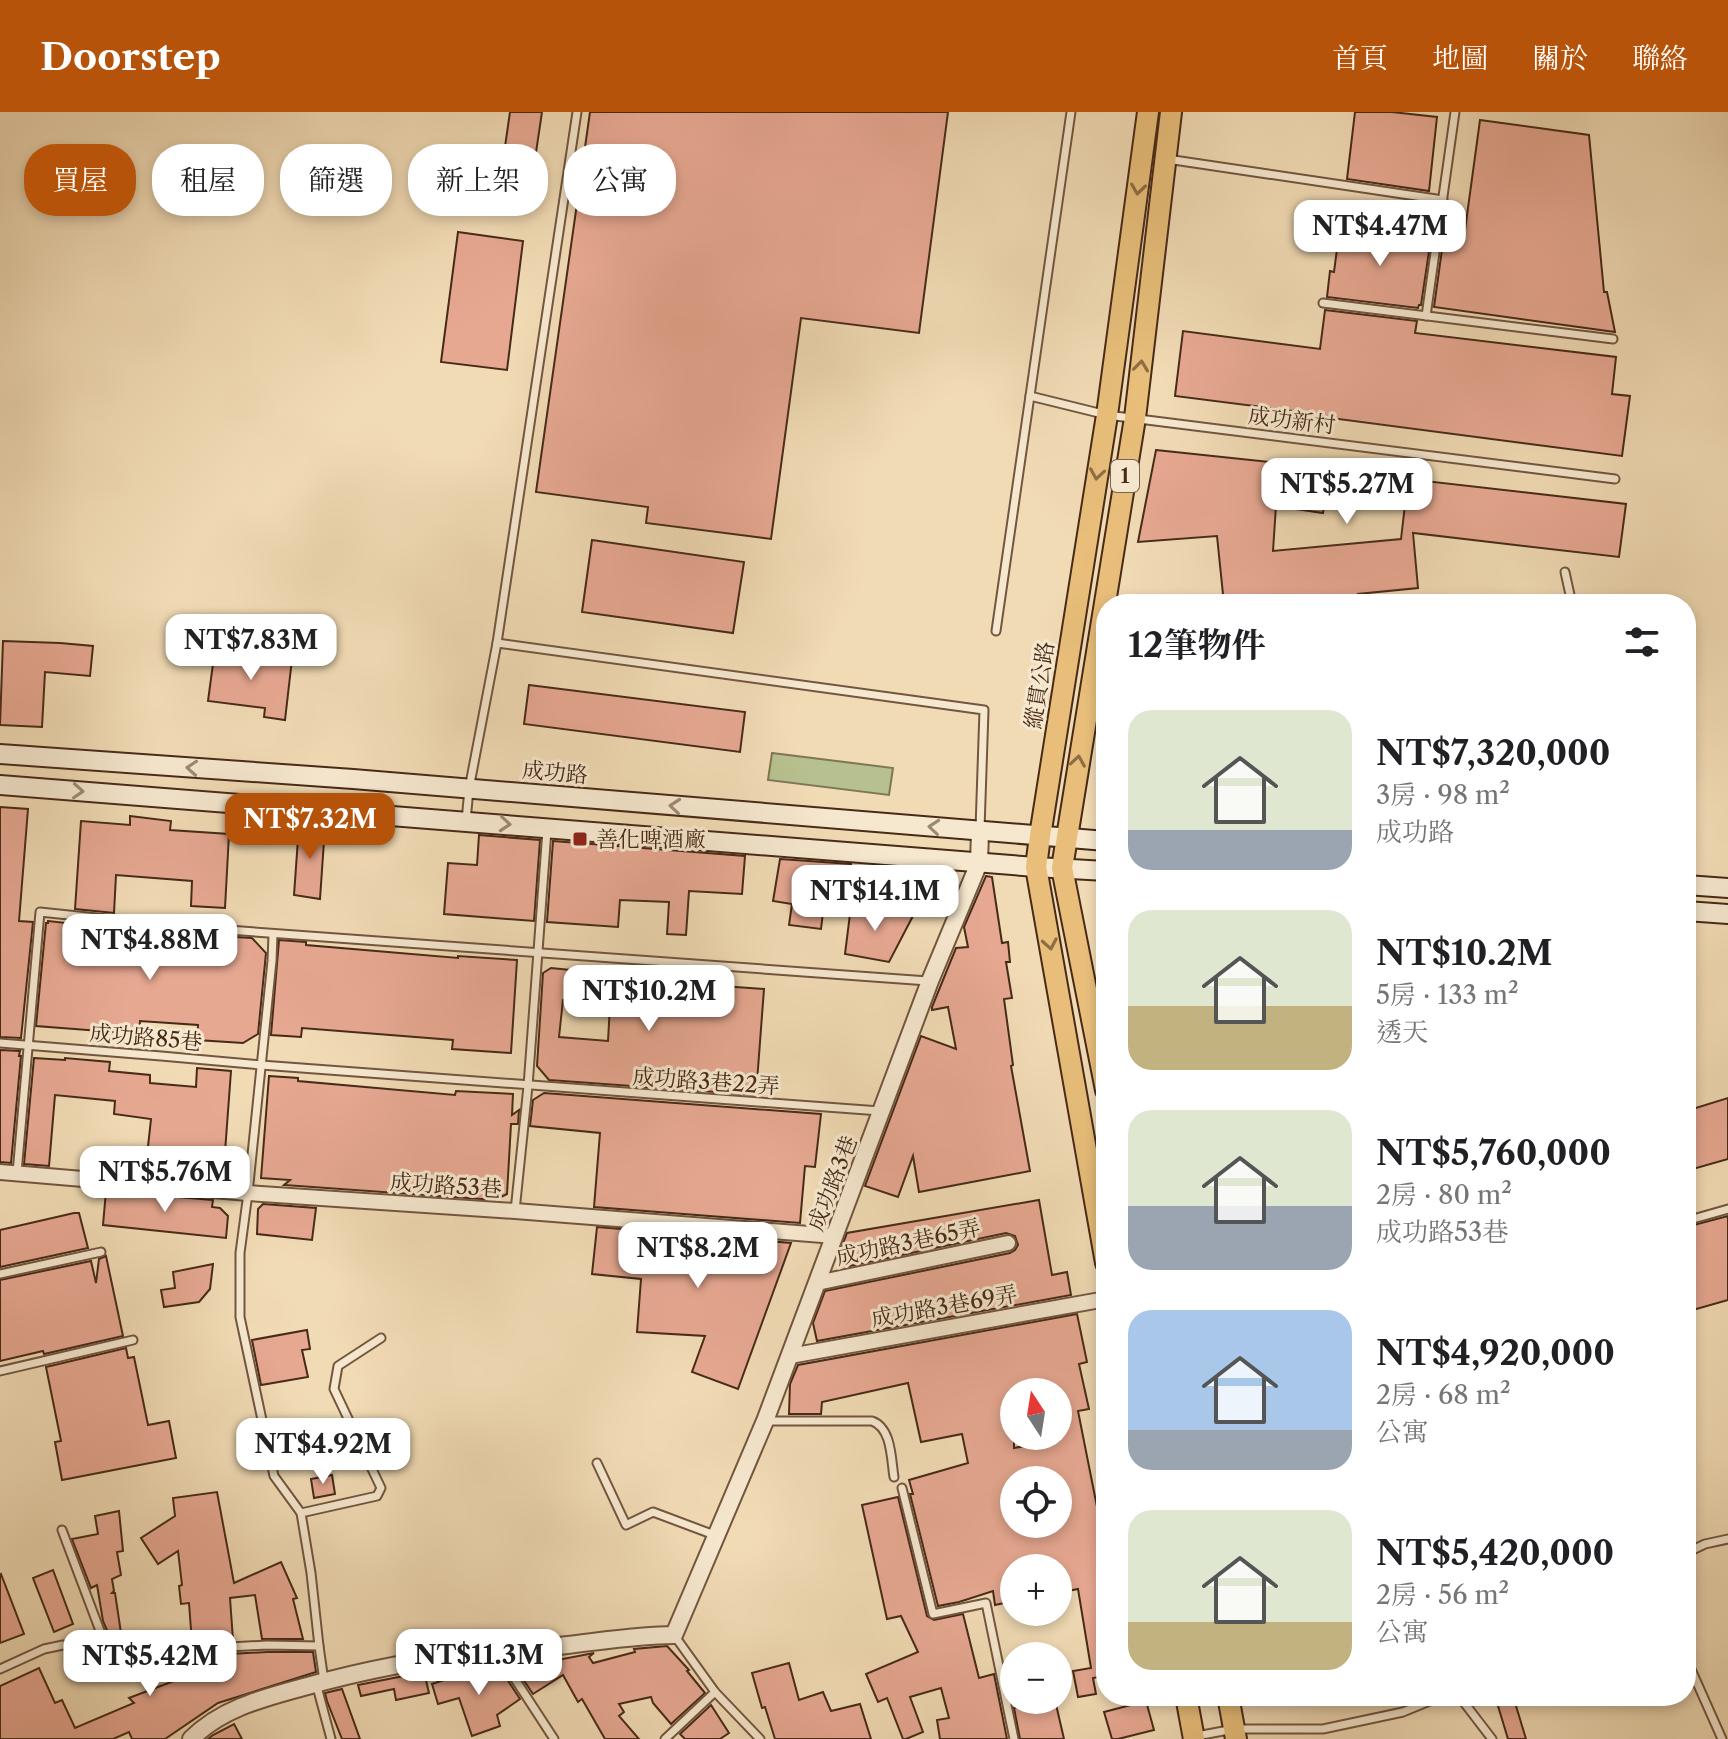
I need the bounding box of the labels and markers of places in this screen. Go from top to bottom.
pin: NT$4.47M [1297,200,1463,268]
pin: NT$5.27M [1264,458,1430,526]
pin: NT$7.83M [168,614,334,682]
pin: NT$7.32M [227,793,393,861]
place label: 善化啤酒廠 [596,826,706,853]
marker: 善化啤酒廠 [571,830,589,848]
pin: NT$14.1M [792,865,958,933]
pin: NT$4.88M [67,914,233,982]
pin: NT$10.2M [566,965,732,1033]
pin: NT$5.76M [82,1146,248,1214]
pin: NT$8.2M [624,1222,772,1290]
pin: NT$4.92M [240,1418,406,1486]
pin: NT$11.3M [396,1629,562,1697]
pin: NT$5.42M [67,1630,233,1698]

